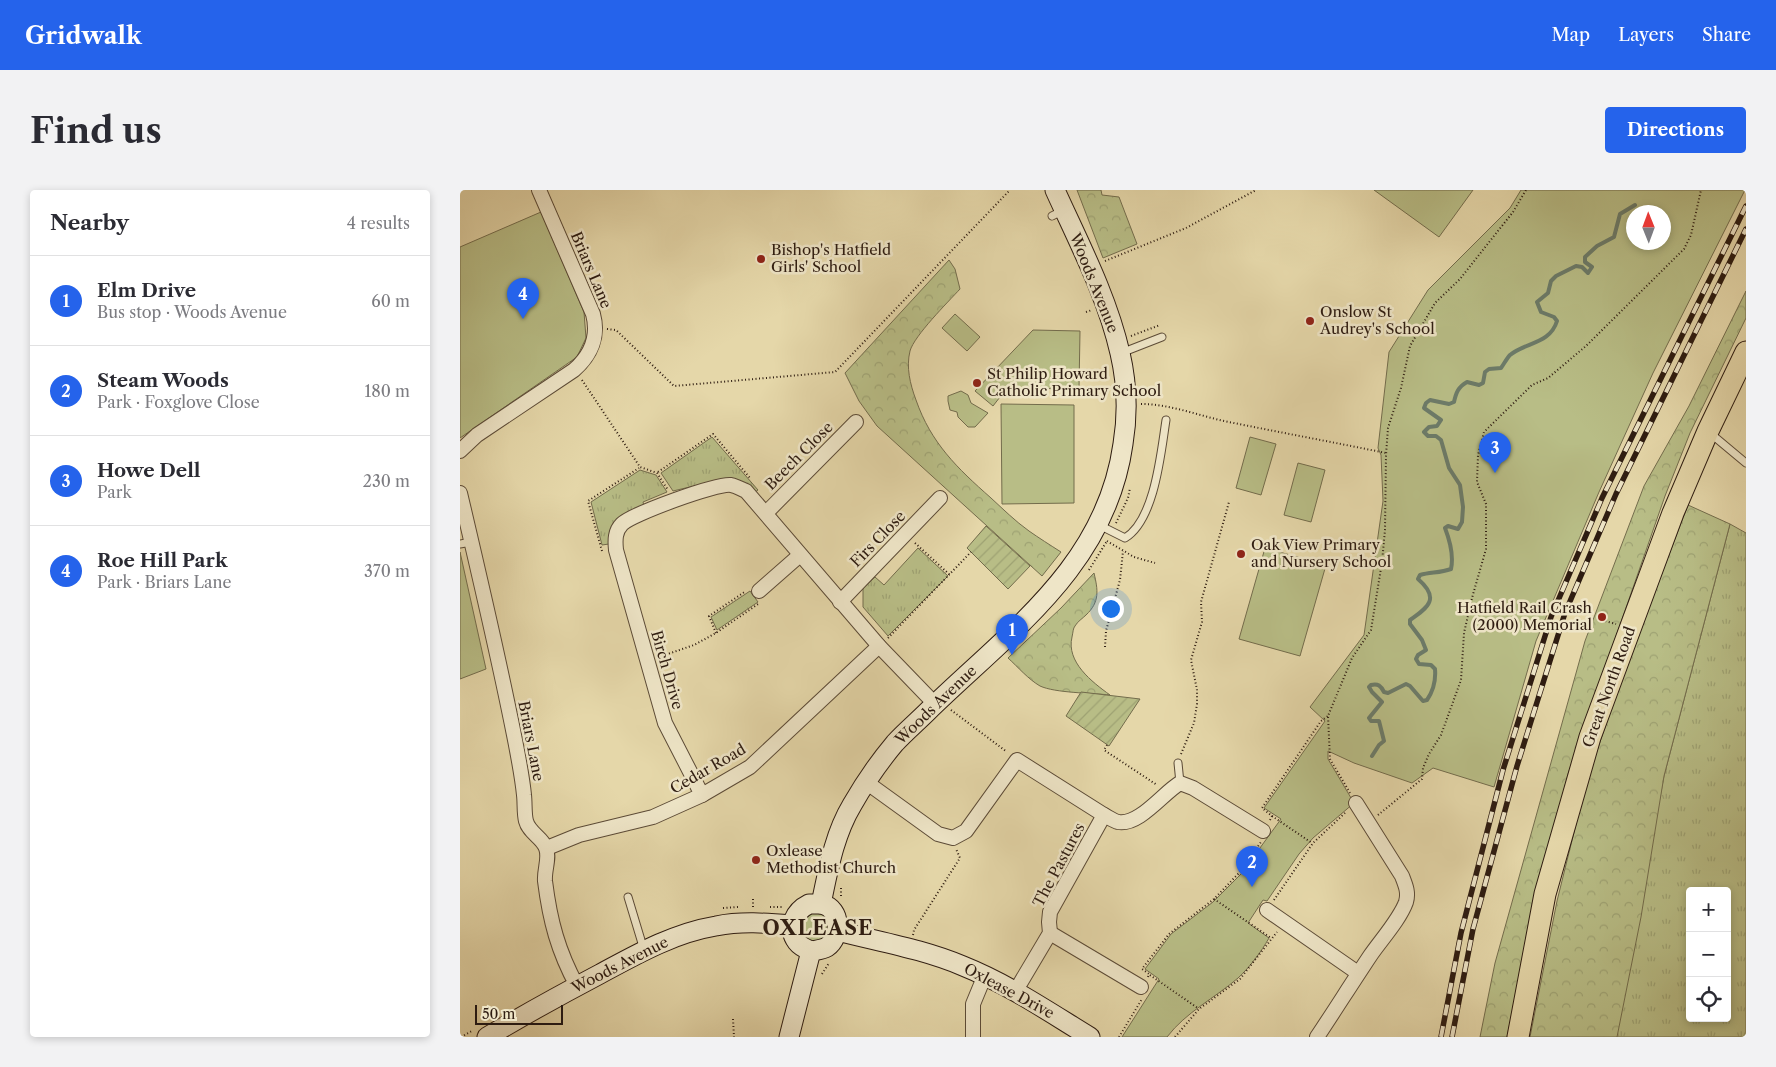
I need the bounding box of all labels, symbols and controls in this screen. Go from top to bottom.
text: Gridwalk [25,21,142,50]
text: Map [1552,24,1590,46]
text: Layers [1618,24,1674,46]
text: Share [1702,24,1751,46]
button: Directions [1605,107,1746,153]
text: Find us [30,109,162,152]
north arrow [1626,205,1671,250]
text: Nearby [50,210,129,235]
text: 4 results [347,213,410,233]
street label: Briars Lane [567,229,616,311]
street label: Woods Avenue [1065,229,1123,335]
place label: Bishop's Hatfield Girls' School [771,240,891,276]
marker: Bishop's Hatfield Girls' School [755,253,767,265]
pin: 4 [507,278,539,319]
text: Elm Drive [97,279,196,302]
text: 1 [62,291,70,311]
text: 60 m [371,291,410,311]
text: Bus stop · Woods Avenue [97,302,287,322]
place label: Onslow St Audrey's School [1319,302,1435,338]
marker: Onslow St Audrey's School [1304,315,1316,327]
place label: St Philip Howard Catholic Primary School [987,364,1162,400]
text: Steam Woods [97,369,229,392]
marker: St Philip Howard Catholic Primary School [971,377,983,389]
text: 2 [61,381,71,401]
text: 180 m [364,381,410,401]
text: Park · Foxglove Close [97,392,260,412]
street label: Beech Close [761,418,837,494]
pin: 3 [1479,432,1511,473]
text: Howe Dell [97,459,201,482]
text: 3 [61,471,71,491]
text: 230 m [363,471,410,491]
text: Park [97,482,132,502]
street label: Firs Close [846,506,909,571]
place label: Oak View Primary and Nursery School [1251,535,1392,571]
marker: Oak View Primary and Nursery School [1235,548,1247,560]
text: Roe Hill Park [97,549,227,572]
text: 4 [61,561,71,581]
text: 370 m [364,561,410,581]
text: Park · Briars Lane [97,572,232,592]
your location [1098,596,1124,622]
place label: Hatfield Rail Crash (2000) Memorial [1457,598,1593,634]
marker: Hatfield Rail Crash (2000) Memorial [1596,611,1608,623]
pin: 1 [996,614,1028,655]
street label: Great North Road [1578,624,1639,750]
street label: Birch Drive [647,628,688,712]
street label: Woods Avenue [890,661,980,749]
street label: Briars Lane [514,699,549,783]
street label: Cedar Road [667,739,749,798]
street label: The Pastures [1028,819,1089,910]
place label: Oxlease Methodist Church [766,841,897,877]
pin: 2 [1236,846,1268,887]
marker: Oxlease Methodist Church [750,854,762,866]
map controls [1686,887,1731,1022]
button: + [1686,887,1731,932]
district label: OXLEASE [762,916,874,940]
street label: Woods Avenue [567,932,671,998]
button: − [1686,932,1731,977]
street label: Oxlease Drive [961,959,1058,1022]
button: locate [1686,977,1731,1022]
scale bar [475,1002,562,1025]
text: 50 m [482,1005,515,1023]

